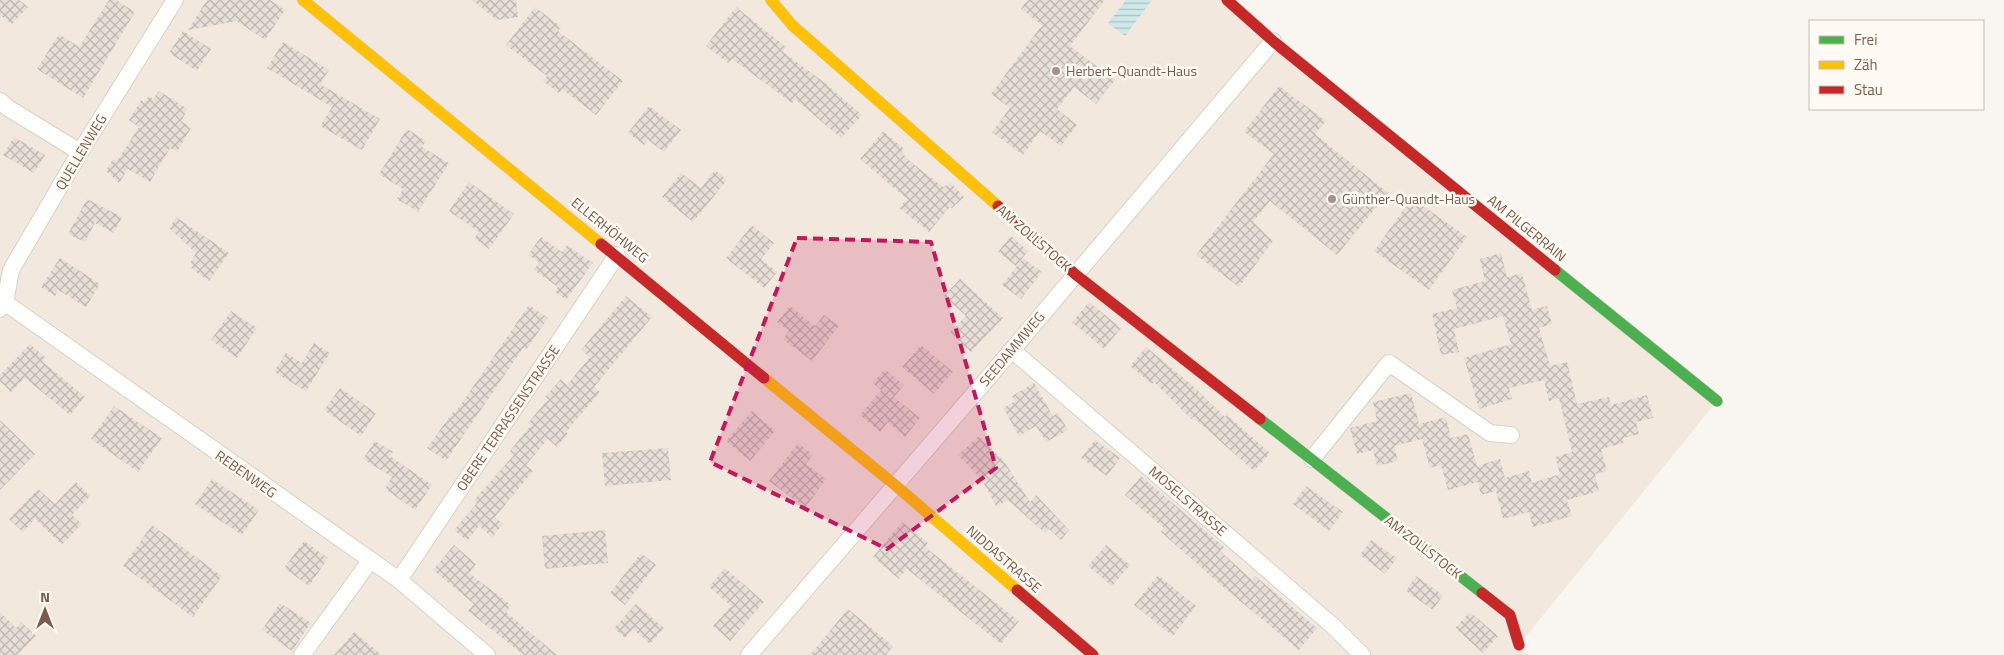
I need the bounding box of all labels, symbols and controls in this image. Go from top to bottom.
legend [1809,20,1984,110]
text: Frei [1854,28,1877,51]
text: Zäh [1854,53,1878,76]
place label: Herbert-Quandt-Haus [1066,60,1197,81]
marker: Herbert-Quandt-Haus [1050,65,1062,77]
text: Stau [1854,78,1883,101]
street label: QUELLENWEG [50,110,112,194]
place label: Günther-Quandt-Haus [1342,188,1475,209]
street label: AM PILGERRAIN [1483,189,1571,266]
street label: ELLERHÖHWEG [567,192,654,267]
marker: Günther-Quandt-Haus [1326,193,1338,205]
street label: AM ZOLLSTOCK [992,199,1076,276]
street label: SEEDAMMWEG [974,307,1049,391]
street label: OBERE TERRASSENSTRASSE [451,340,565,495]
street label: REBENWEG [211,445,281,503]
street label: MOSELSTRASSE [1145,461,1232,541]
street label: AM ZOLLSTOCK [1380,510,1466,583]
street label: NIDDASTRASSE [962,520,1047,597]
north arrow [20,585,70,635]
text: N [40,586,50,607]

